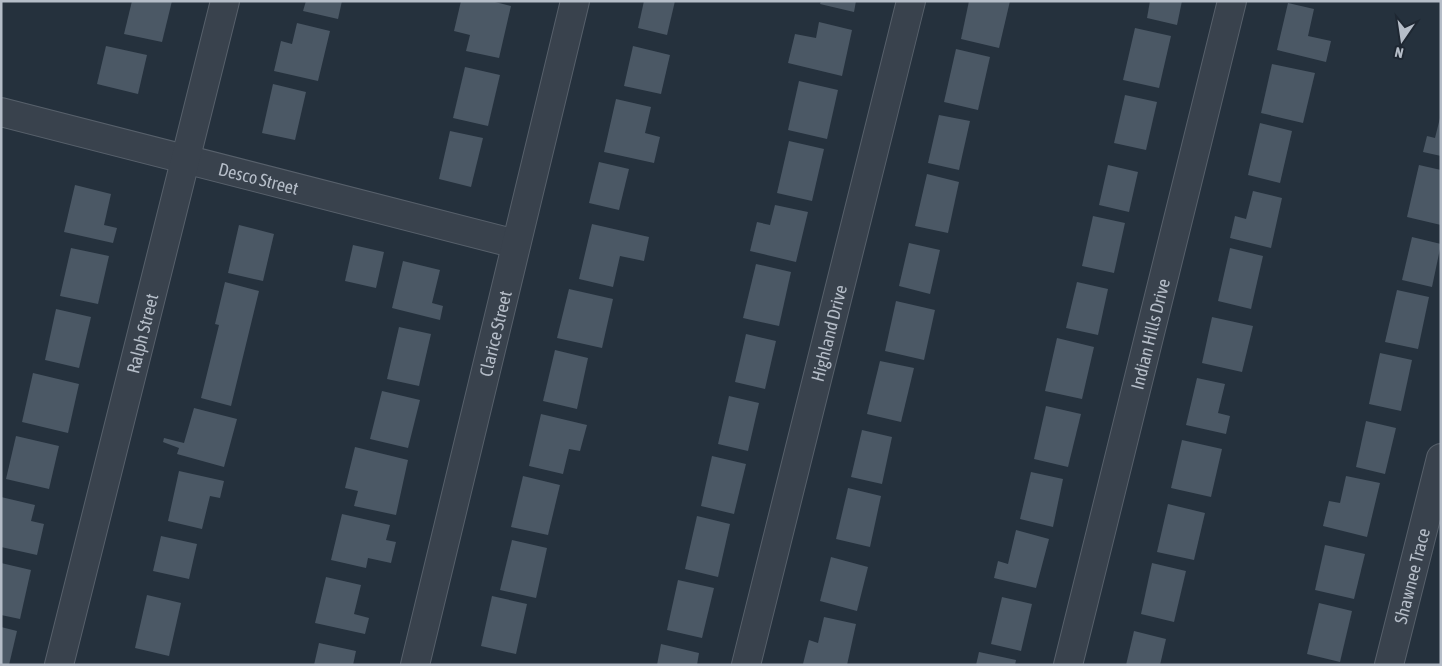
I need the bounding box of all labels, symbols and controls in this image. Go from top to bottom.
north arrow [1377,15,1427,65]
text: N [1393,44,1405,61]
street label: Desco Street [216,158,301,198]
street label: Indian Hills Drive [1126,276,1174,392]
street label: Highland Drive [806,283,851,384]
street label: Clarice Street [474,288,515,379]
street label: Ralph Street [122,291,162,375]
street label: Shawnee Trace [1389,526,1434,626]

